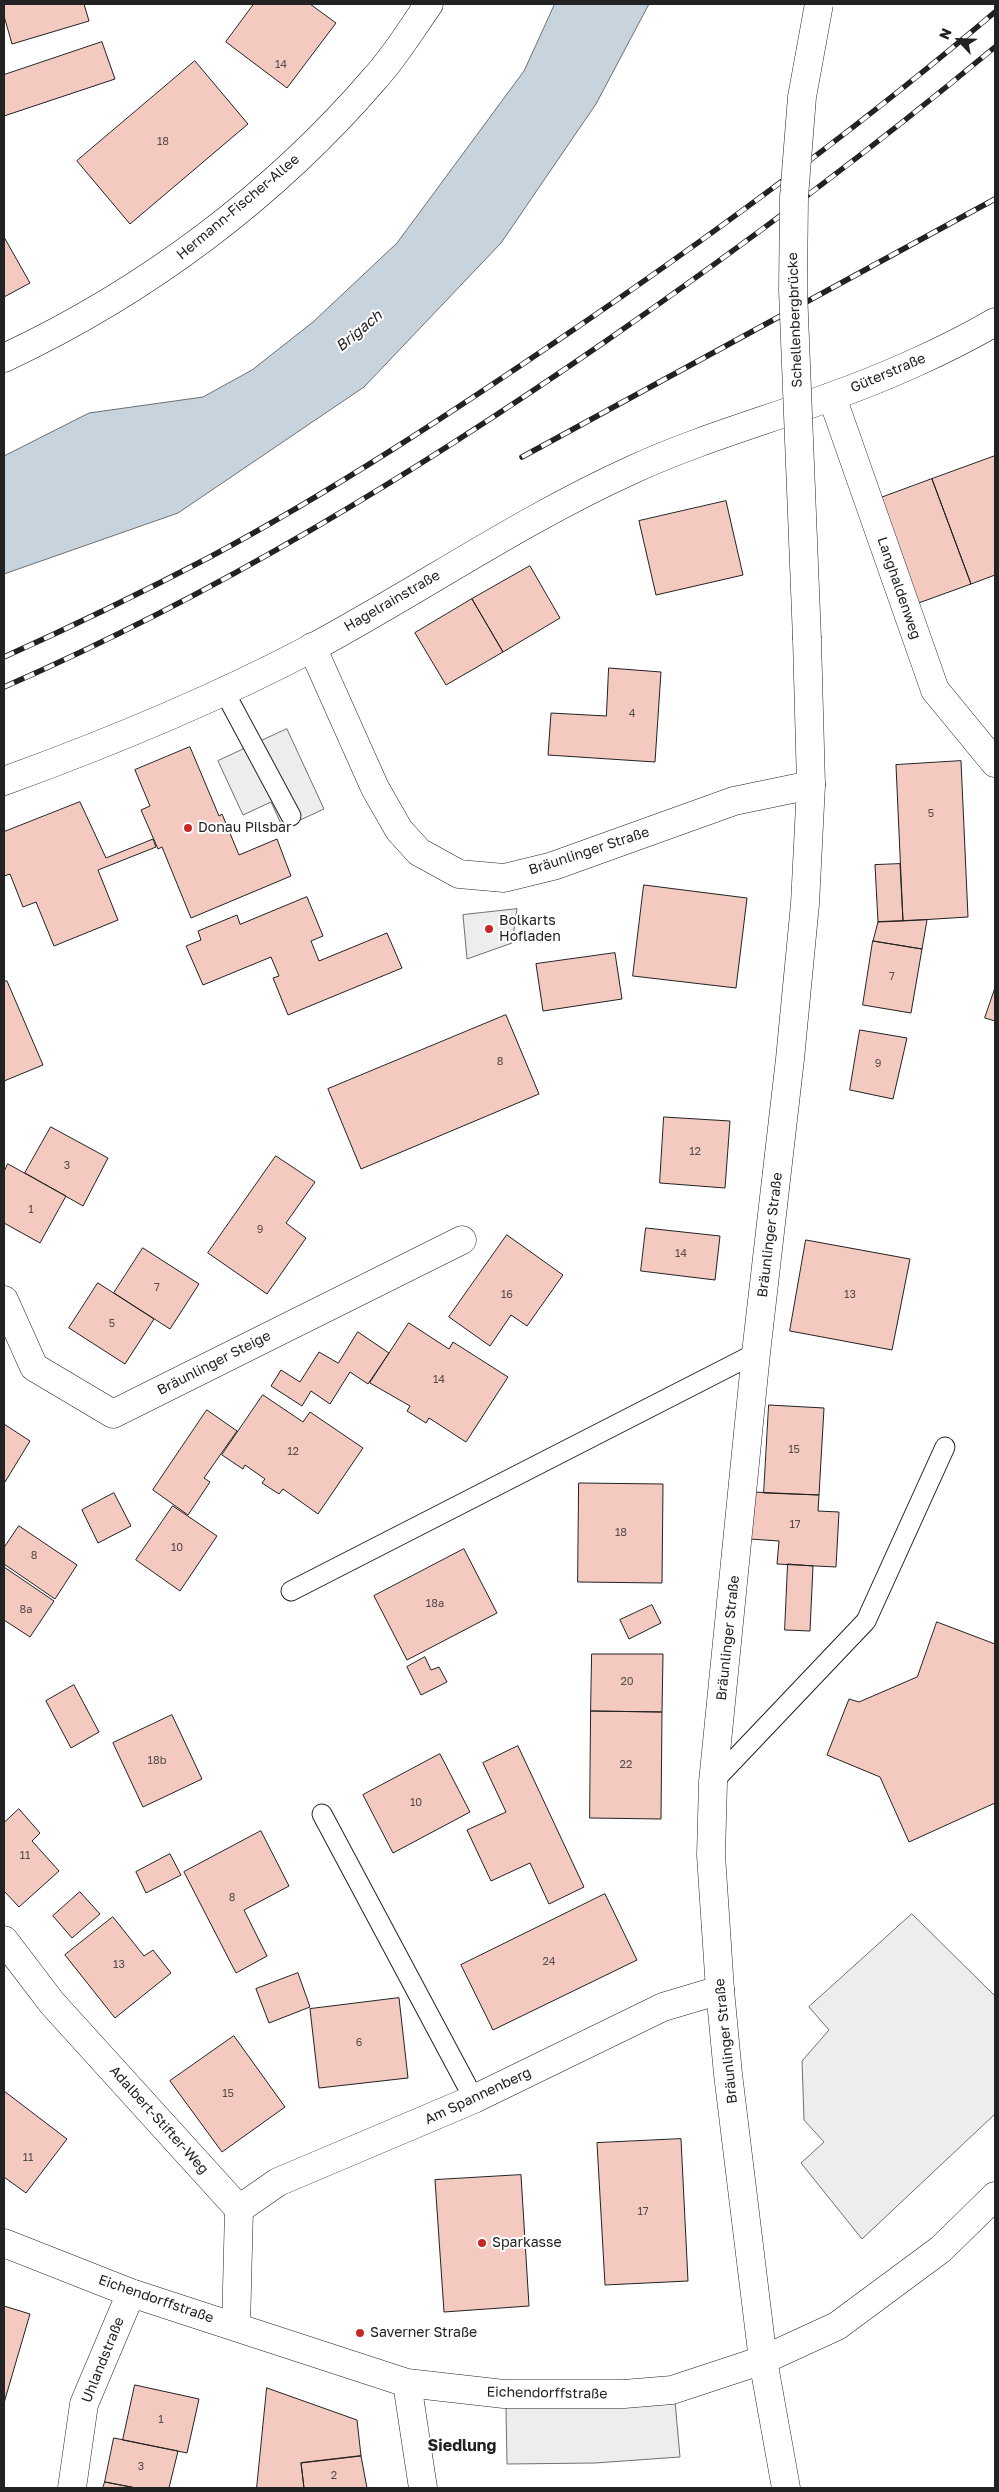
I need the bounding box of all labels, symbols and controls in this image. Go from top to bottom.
north arrow [934,15,984,65]
text: N [935,25,955,42]
house number: 14 [275,58,287,72]
house number: 18 [157,135,169,149]
street label: Hermann-Fischer-Allee [173,151,303,263]
street label: Schellenbergbrücke [784,252,806,388]
water label: Brigach [332,306,386,356]
street label: Güterstraße [848,350,928,396]
street label: Langhaldenweg [874,535,924,641]
street label: Hagelrainstraße [341,567,443,635]
house number: 4 [629,707,635,721]
house number: 5 [928,807,934,821]
place label: Donau Pilsbar [198,820,291,836]
marker: Donau Pilsbar [182,822,194,834]
street label: Bräunlinger Straße [527,824,651,878]
place label: Bolkarts Hofladen [499,913,561,946]
marker: Bolkarts Hofladen [483,923,495,935]
house number: 7 [889,970,895,984]
house number: 8 [497,1055,503,1069]
house number: 9 [875,1057,881,1071]
house number: 12 [689,1145,701,1159]
house number: 3 [64,1159,70,1173]
street label: Bräunlinger Straße [754,1171,786,1299]
house number: 1 [28,1203,34,1217]
house number: 9 [257,1223,263,1237]
house number: 14 [675,1247,687,1261]
house number: 7 [154,1281,160,1295]
house number: 16 [501,1288,513,1302]
house number: 13 [844,1288,856,1302]
house number: 5 [109,1317,115,1331]
street label: Bräunlinger Steige [154,1327,274,1399]
house number: 14 [433,1373,445,1387]
house number: 15 [788,1443,800,1457]
house number: 12 [287,1445,299,1459]
house number: 17 [789,1518,801,1532]
house number: 18 [615,1526,627,1540]
house number: 10 [171,1541,183,1555]
house number: 8 [31,1549,37,1563]
street label: Bräunlinger Straße [713,1574,743,1702]
house number: 18a [426,1597,444,1611]
house number: 8a [20,1603,32,1617]
house number: 20 [620,1675,634,1689]
house number: 18b [148,1754,166,1768]
house number: 22 [620,1758,632,1772]
house number: 10 [410,1796,422,1810]
house number: 11 [20,1849,30,1863]
house number: 8 [229,1891,235,1905]
house number: 24 [542,1955,556,1969]
house number: 13 [113,1958,125,1972]
street label: Bräunlinger Straße [711,1977,741,2105]
house number: 6 [356,2036,362,2050]
street label: Adalbert-Stifter-Weg [106,2062,212,2178]
street label: Am Spannenberg [422,2064,534,2128]
house number: 15 [222,2087,234,2101]
house number: 11 [23,2151,33,2165]
house number: 17 [637,2205,649,2219]
place label: Sparkasse [492,2235,562,2251]
marker: Sparkasse [476,2237,488,2249]
street label: Eichendorffstraße [96,2271,216,2327]
street label: Uhlandstraße [78,2315,128,2405]
place label: Saverner Straße [370,2325,477,2341]
marker: Saverner Straße [354,2327,366,2339]
street label: Eichendorffstraße [486,2384,608,2402]
house number: 1 [158,2413,164,2427]
district label: Siedlung [428,2436,496,2456]
house number: 3 [138,2460,144,2474]
house number: 2 [331,2469,337,2483]

